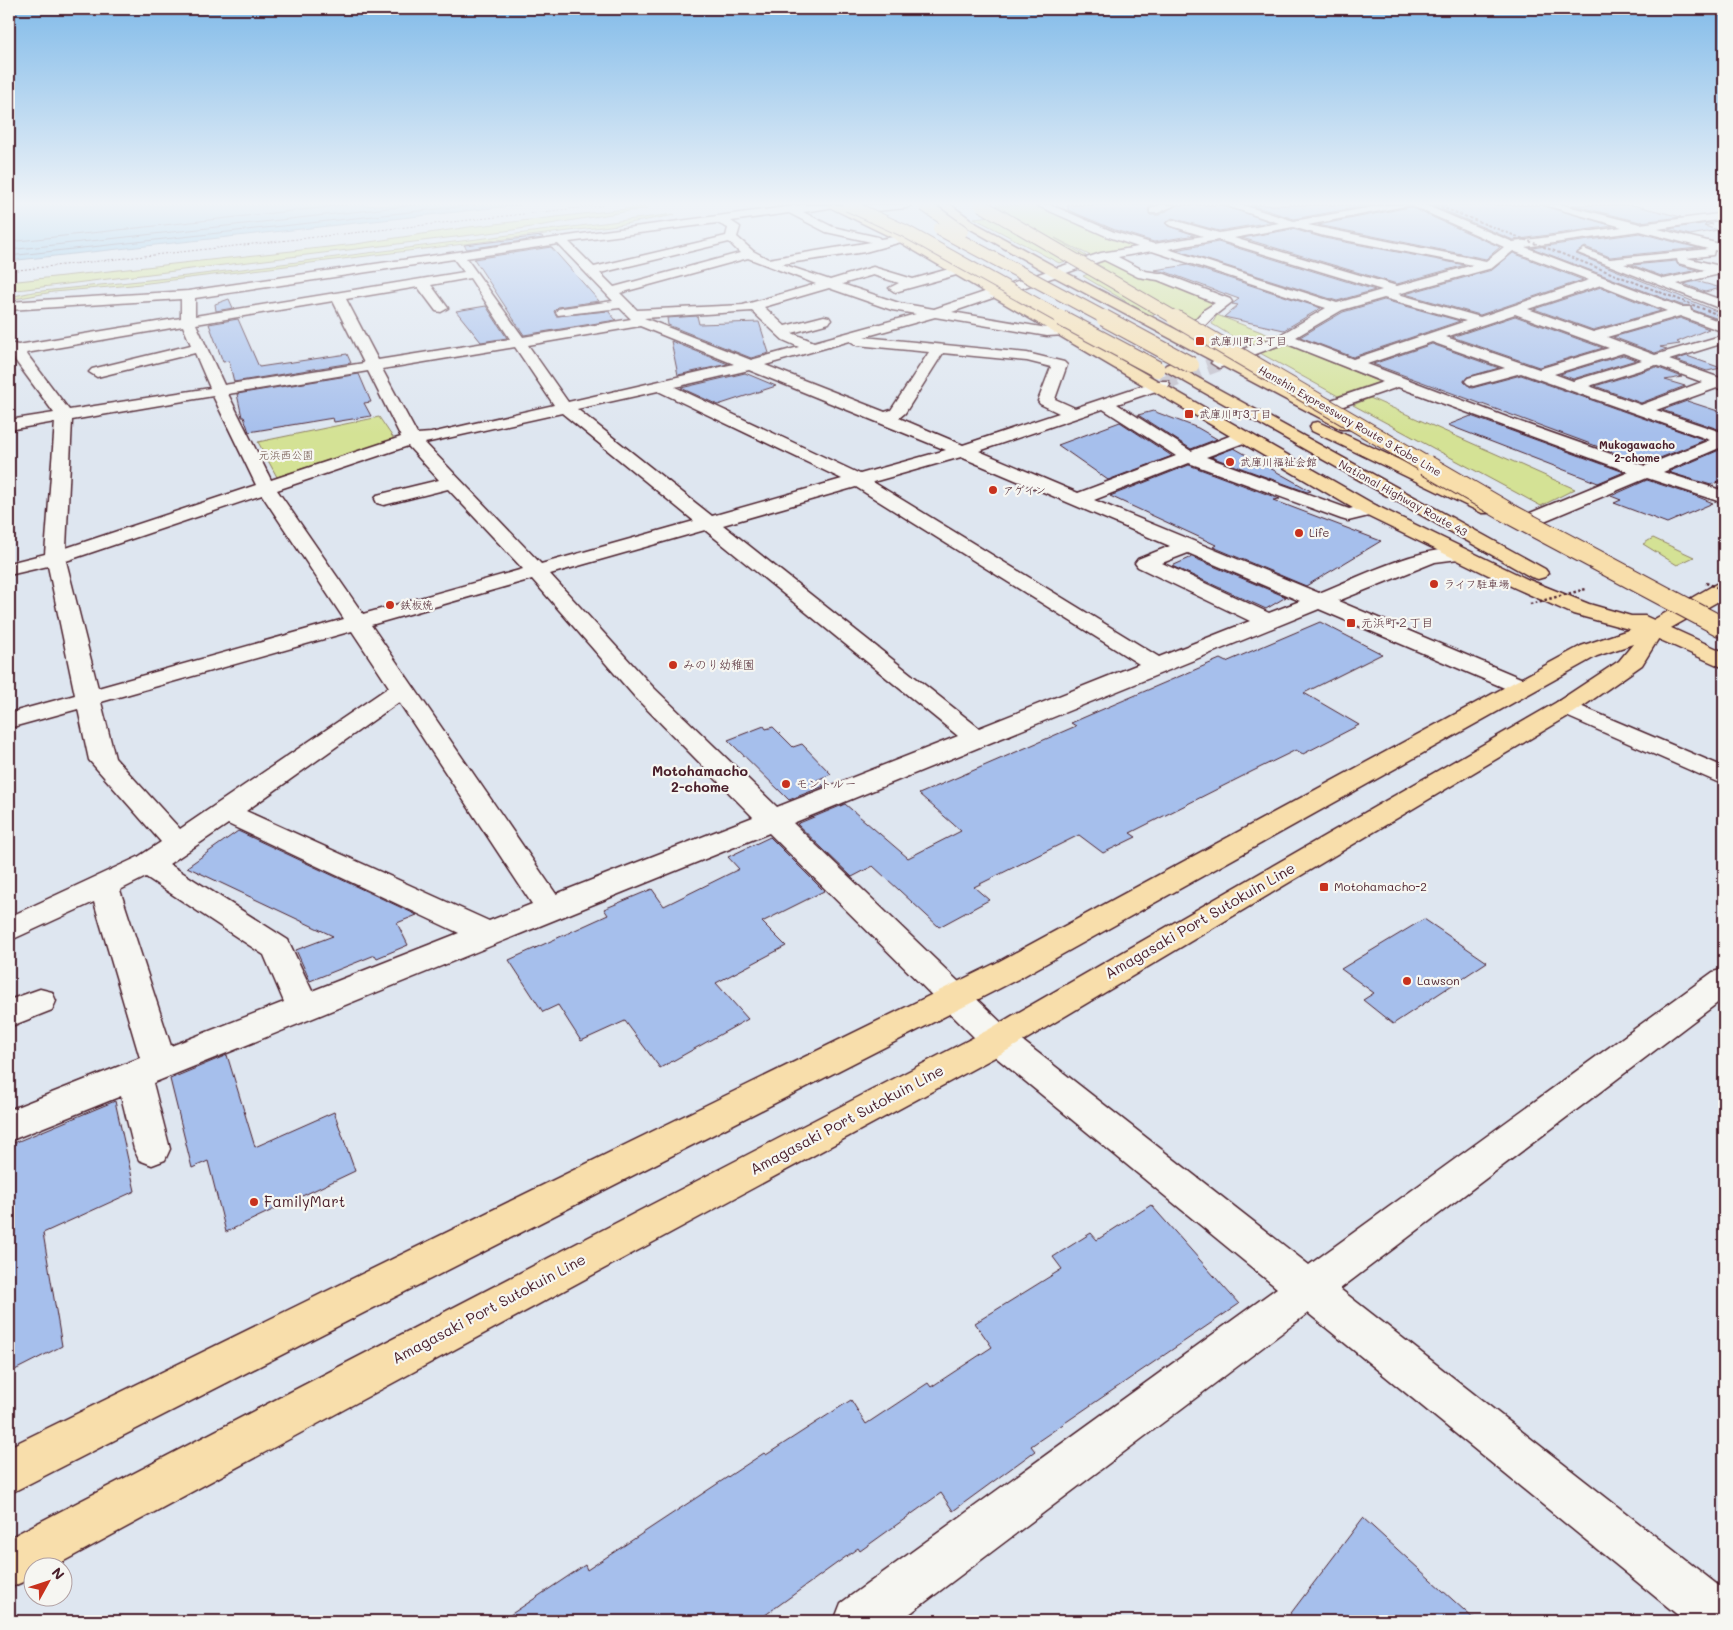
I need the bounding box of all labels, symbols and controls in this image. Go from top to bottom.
place label: 武庫川町３丁目 [1210,333,1287,348]
marker: 武庫川町３丁目 [1194,335,1206,347]
street label: Hanshin Expressway Route 3 Kobe Line [1256,362,1445,479]
place label: 武庫川町3丁目 [1199,406,1271,421]
marker: 武庫川町3丁目 [1183,408,1195,420]
district label: Mukogawacho 2-chome [1599,437,1675,465]
park label: 元浜西公園 [259,447,314,462]
place label: 武庫川福祉会館 [1240,454,1317,469]
marker: 武庫川福祉会館 [1224,456,1236,468]
street label: National Highway Route 43 [1336,456,1471,540]
place label: アゲイン [1003,482,1046,497]
marker: アゲイン [987,484,999,496]
place label: Life [1309,525,1329,540]
marker: Life [1293,527,1305,539]
place label: ライフ駐車場 [1444,576,1510,591]
marker: ライフ駐車場 [1428,578,1440,590]
place label: 鉄板焼 [400,597,433,612]
marker: 鉄板焼 [384,599,396,611]
place label: 元浜町２丁目 [1361,614,1433,630]
marker: 元浜町２丁目 [1345,617,1357,629]
place label: みのり幼稚園 [683,656,755,672]
marker: みのり幼稚園 [667,659,679,671]
district label: Motohamacho 2-chome [652,761,748,796]
place label: モントルー [796,775,856,791]
marker: モントルー [780,778,792,790]
street label: Amagasaki Port Sutokuin Line [1101,857,1298,983]
place label: Motohamacho-2 [1334,878,1427,894]
marker: Motohamacho-2 [1318,881,1330,893]
place label: Lawson [1417,972,1460,988]
marker: Lawson [1401,975,1413,987]
street label: Amagasaki Port Sutokuin Line [746,1059,947,1179]
place label: FamilyMart [264,1191,345,1211]
marker: FamilyMart [248,1196,260,1208]
street label: Amagasaki Port Sutokuin Line [388,1248,589,1368]
north arrow [22,1558,72,1608]
text: N [48,1563,69,1584]

